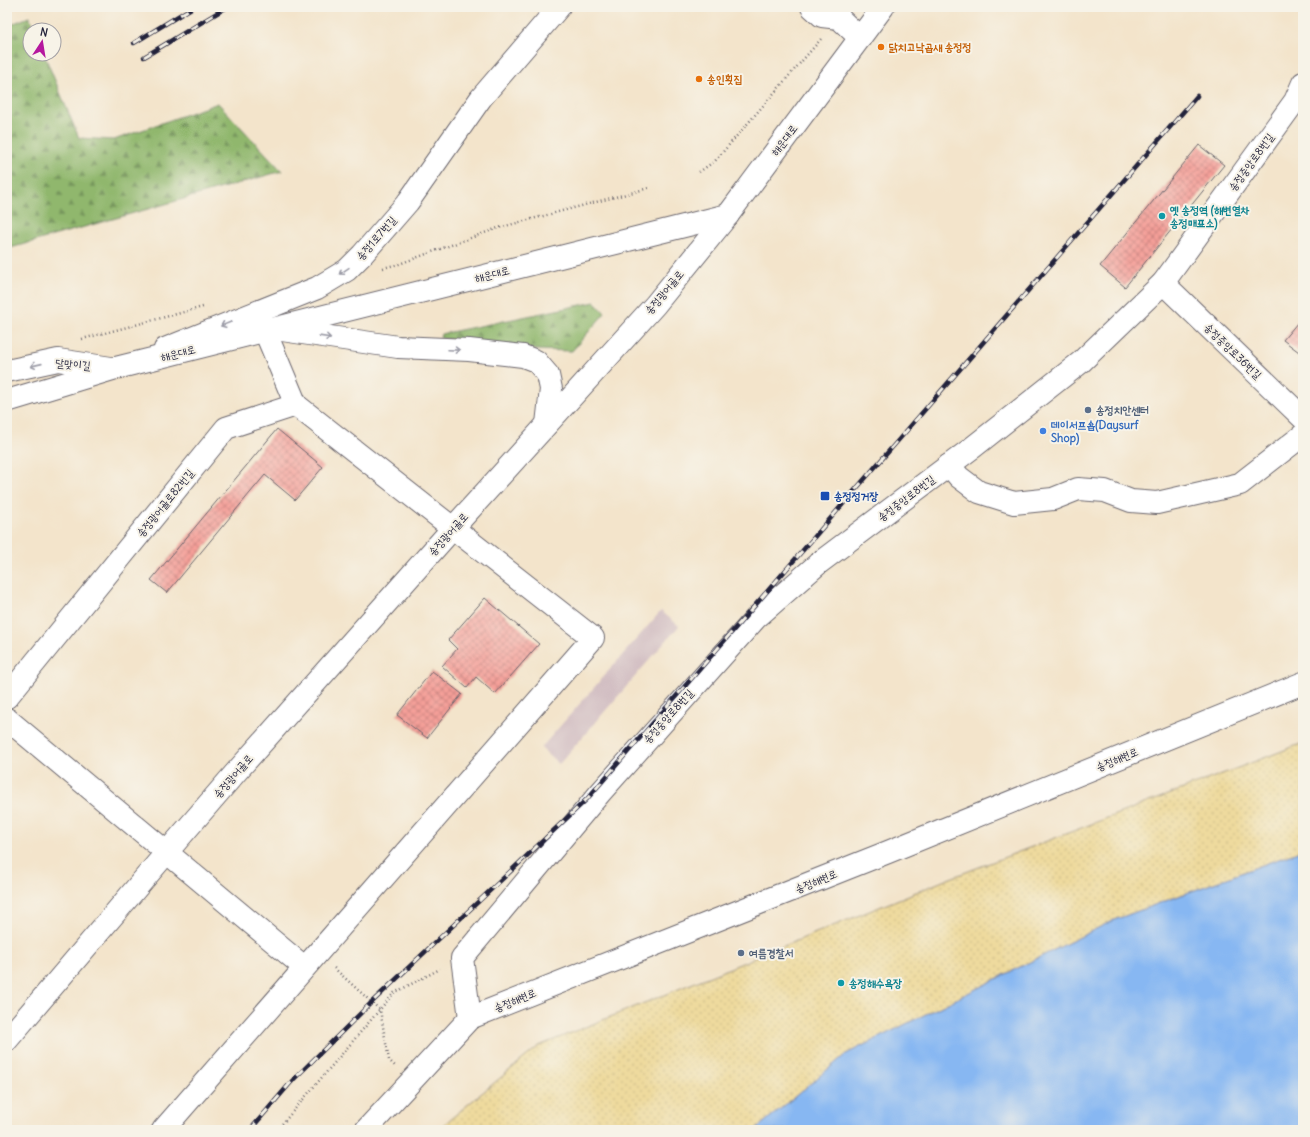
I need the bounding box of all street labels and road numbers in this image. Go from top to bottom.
street label: 해운대로 [768,122,800,158]
street label: 송정중앙로8번길 [1225,130,1277,194]
street label: 송정1로7번길 [353,213,399,263]
street label: 해운대로 [473,263,511,285]
street label: 송정광어골로 [642,267,687,317]
street label: 송정중앙로36번길 [1201,320,1265,382]
street label: 해운대로 [159,342,197,364]
street label: 달맞이길 [55,355,91,373]
street label: 송정광어골로82번길 [133,466,197,540]
street label: 송정중앙로8번길 [875,472,938,524]
street label: 송정광어골로 [425,509,471,558]
street label: 송정중앙로8번길 [640,686,696,746]
street label: 송정해변로 [1094,744,1140,774]
street label: 송정광어골로 [210,751,256,801]
street label: 송정해변로 [793,866,839,896]
street label: 송정해변로 [492,985,538,1015]

